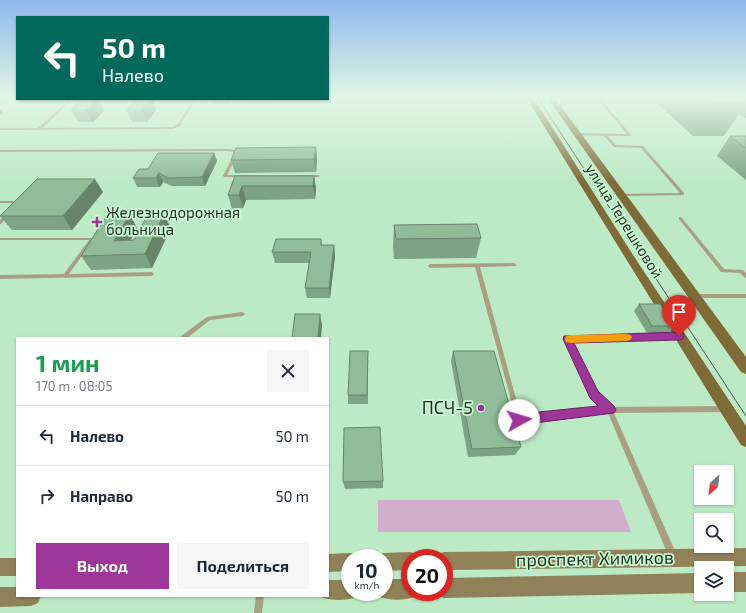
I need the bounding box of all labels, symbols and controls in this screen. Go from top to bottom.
text: 50 m [102,30,166,64]
icon: left [36,32,88,84]
text: Налево [102,64,164,86]
street label: улица Терешковой [582,160,667,282]
place label: Железнодорожная больница [106,203,240,238]
marker: Железнодорожная больница [91,216,103,228]
pin [662,295,696,336]
icon: arrive [668,301,690,323]
text: 1 мин [36,348,100,377]
button: close [267,350,309,392]
text: 170 m · 08:05 [36,378,112,394]
place label: ПСЧ-5 [422,396,473,418]
position arrow [498,399,540,441]
marker: ПСЧ-5 [476,403,486,413]
icon: left [36,425,58,447]
text: Налево [70,427,124,445]
text: 50 m [275,427,309,445]
north arrow [694,465,734,505]
map controls [694,465,734,601]
icon: right [36,485,58,507]
text: Направо [70,487,133,505]
text: 50 m [275,487,309,505]
button: search [694,513,734,553]
button: Выход [36,543,169,589]
button: Поделиться [177,543,309,589]
street label: проспект Химиков [516,546,674,570]
speed limit sign: 20 [401,549,453,601]
text: 10 [356,558,378,582]
button: layers [694,561,734,601]
text: km/h [355,579,379,591]

